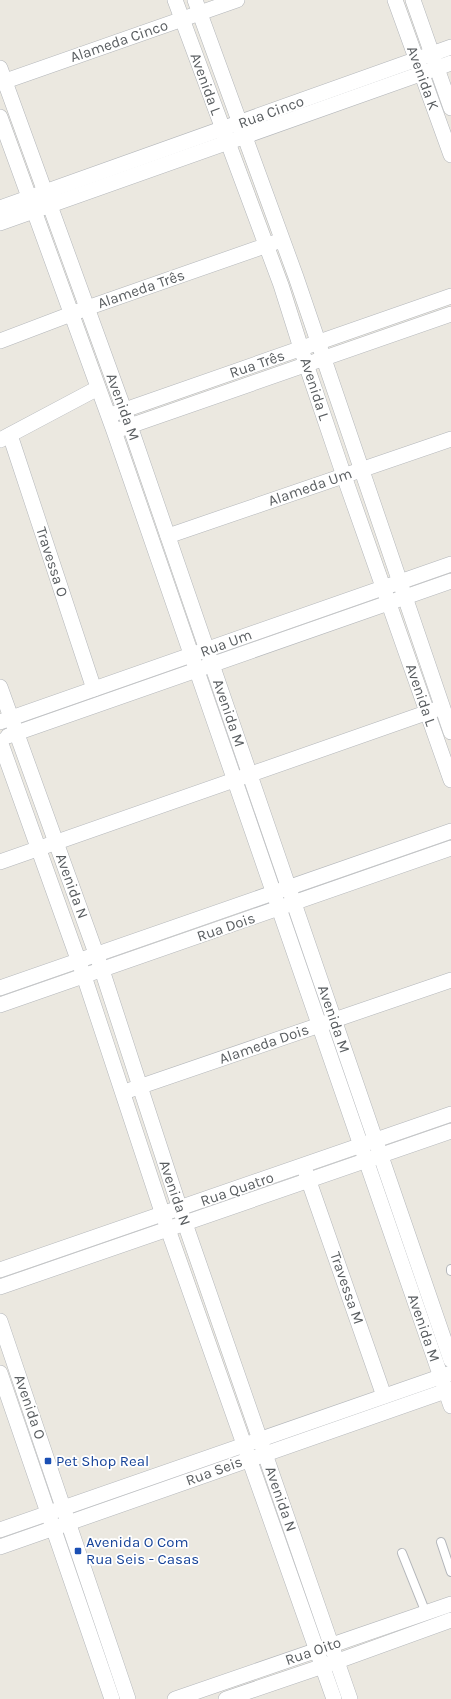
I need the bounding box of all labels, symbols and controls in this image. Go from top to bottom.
street label: Alameda Cinco [68,16,170,66]
street label: Avenida K [403,44,443,112]
street label: Avenida L [186,50,226,118]
street label: Rua Cinco [236,92,306,132]
street label: Alameda Três [95,266,187,312]
street label: Rua Três [227,346,287,382]
street label: Avenida L [296,355,334,423]
street label: Avenida M [102,371,144,443]
street label: Alameda Um [266,464,354,510]
street label: Travessa O [32,525,72,599]
street label: Rua Um [198,625,254,661]
street label: Avenida L [402,661,440,729]
street label: Avenida M [209,677,249,749]
street label: Avenida N [52,851,92,921]
street label: Rua Dois [194,909,258,945]
street label: Avenida M [314,983,354,1055]
street label: Alameda Dois [217,1020,311,1068]
street label: Avenida N [155,1158,195,1228]
street label: Rua Quatro [198,1168,276,1210]
street label: Travessa M [326,1249,368,1327]
street label: Avenida M [404,1292,444,1364]
street label: Avenida O [11,1372,49,1442]
place label: Pet Shop Real [56,1452,149,1470]
street label: Rua Seis [183,1452,245,1490]
marker: Pet Shop Real [43,1456,53,1466]
street label: Avenida N [261,1464,301,1534]
place label: Avenida O Com Rua Seis - Casas [86,1533,199,1568]
marker: Avenida O Com Rua Seis - Casas [73,1546,83,1556]
street label: Rua Oito [283,1633,343,1669]

